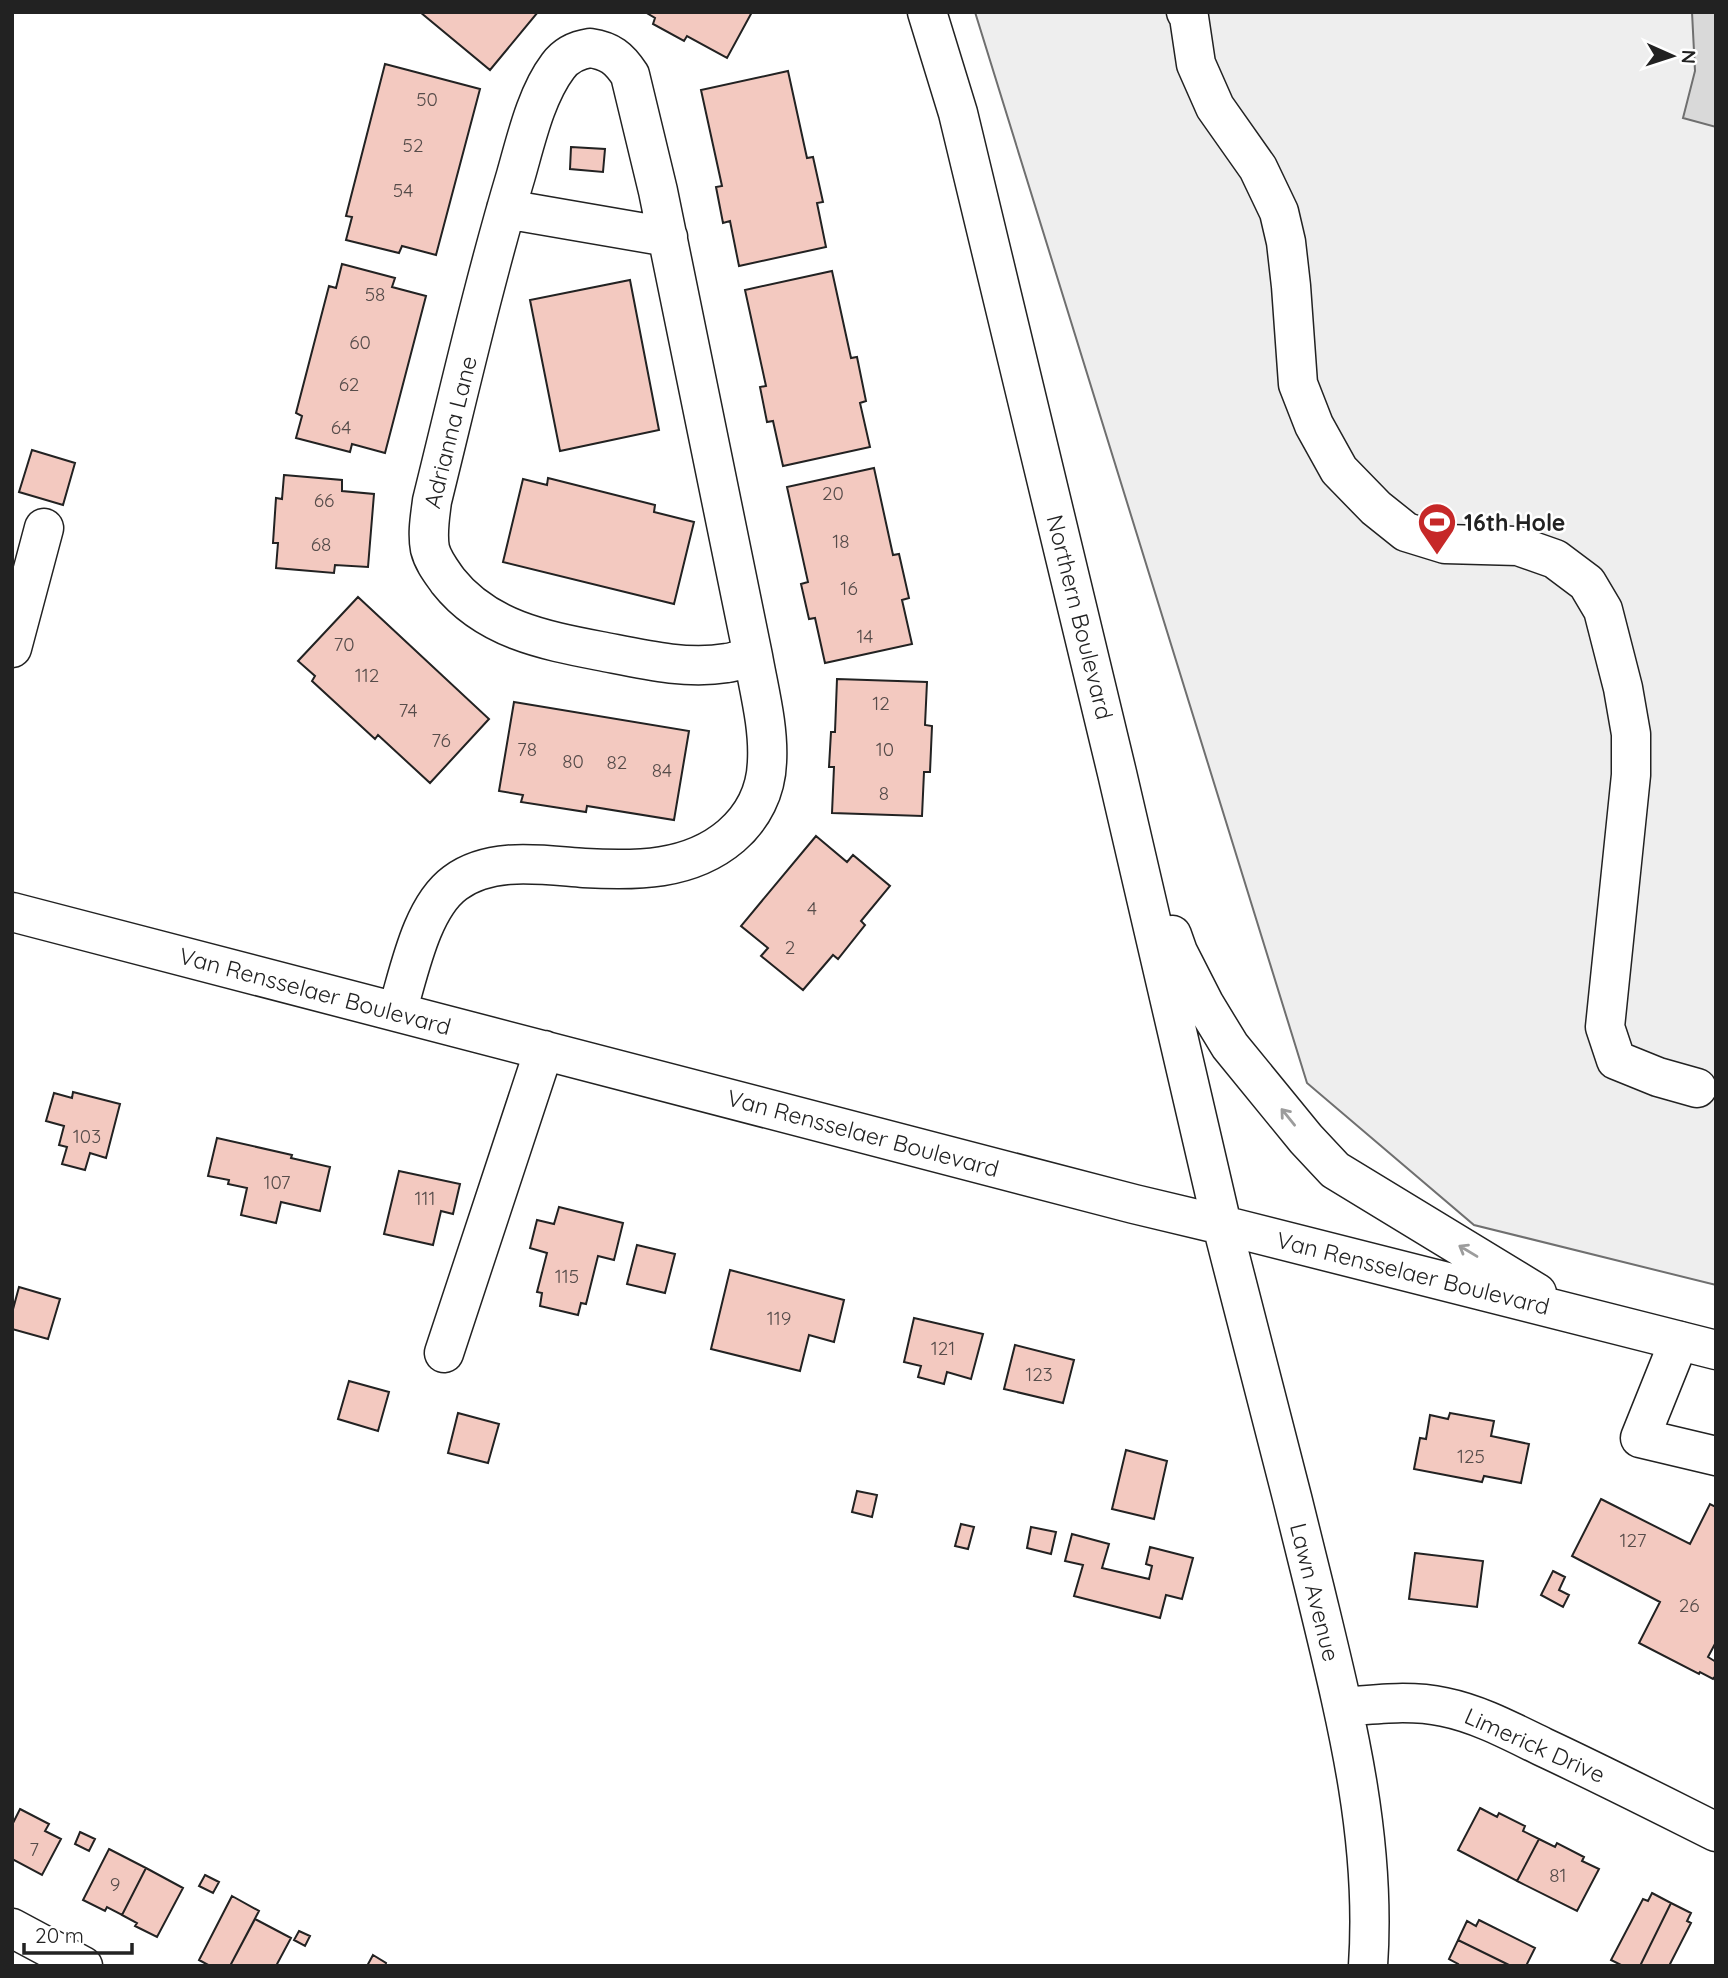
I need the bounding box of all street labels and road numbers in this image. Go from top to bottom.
street label: Adrianna Lane [417,353,483,511]
street label: Northern Boulevard [1041,512,1119,722]
street label: Van Rensselaer Boulevard [176,941,454,1041]
street label: Van Rensselaer Boulevard [724,1083,1002,1183]
street label: Van Rensselaer Boulevard [1274,1225,1552,1321]
street label: Lawn Avenue [1284,1520,1346,1664]
street label: Limerick Drive [1460,1701,1610,1789]

